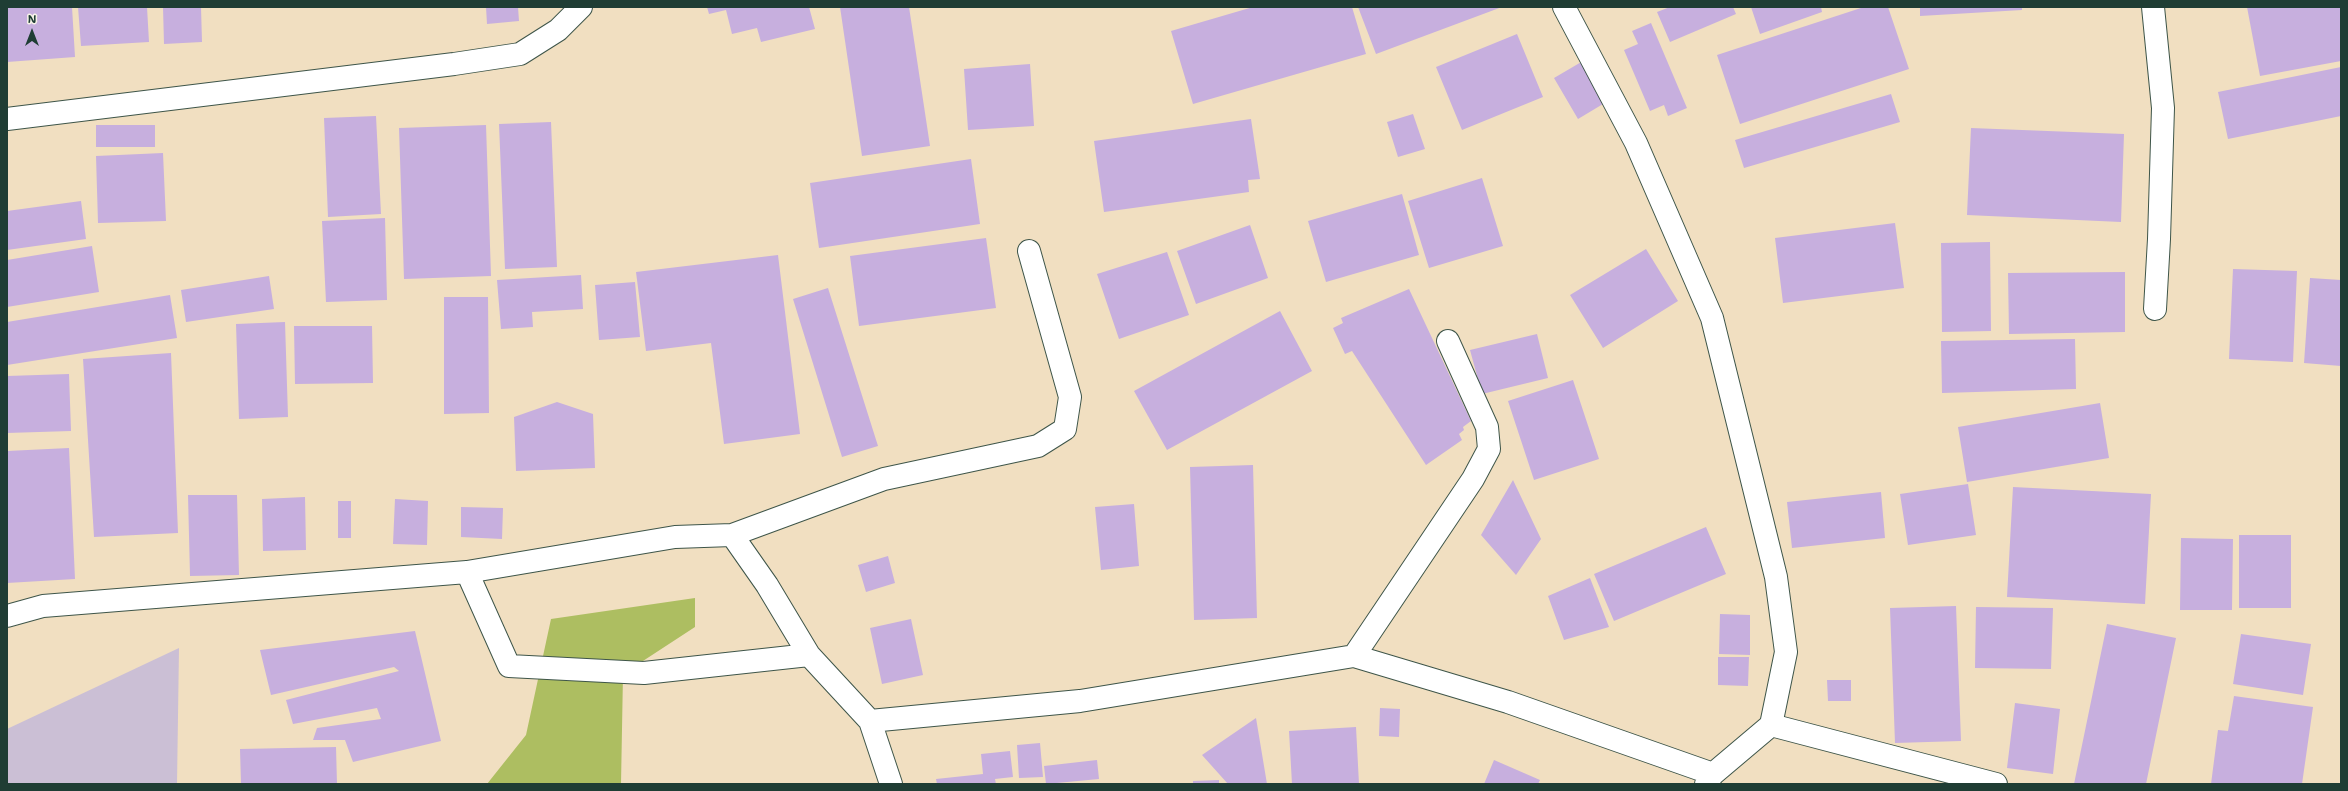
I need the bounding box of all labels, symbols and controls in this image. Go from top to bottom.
north arrow [12,12,52,52]
text: N [28,12,36,27]

